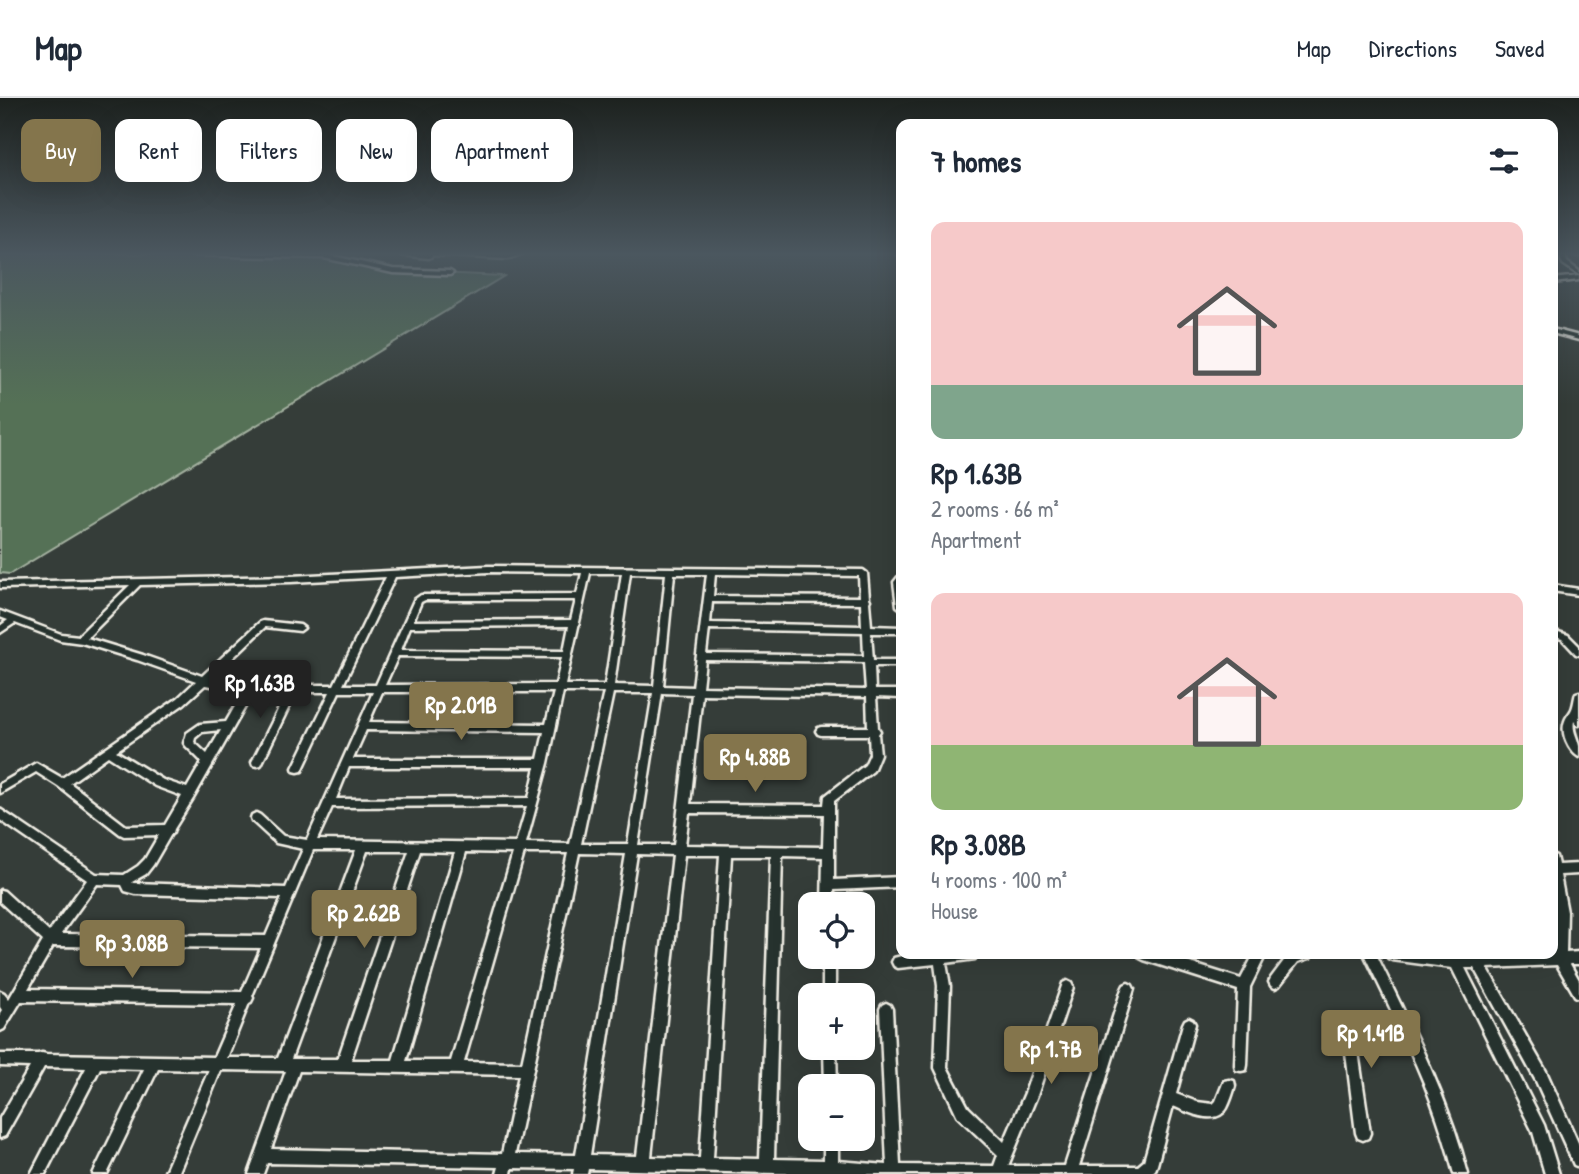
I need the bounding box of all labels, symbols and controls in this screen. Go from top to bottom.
text: Map [35,26,82,70]
text: Map [1297,32,1331,64]
text: Directions [1369,32,1457,64]
text: Saved [1495,32,1544,64]
chip: Buy [21,119,101,182]
chip: Rent [115,119,202,182]
chip: Filters [216,119,322,182]
chip: New [336,119,417,182]
chip: Apartment [431,119,573,182]
text: 7 homes [931,141,1021,181]
icon: filters [1485,142,1523,180]
icon: home [1164,268,1290,394]
text: Rp 1.63B [931,453,1022,493]
text: 2 rooms · 66 m² [931,493,1059,524]
text: Apartment [931,524,1021,555]
icon: home [1164,639,1290,765]
pin: Rp 1.63B [188,660,332,720]
text: Rp 1.63B [225,667,295,698]
pin: Rp 2.01B [389,682,533,742]
text: Rp 2.01B [425,689,497,720]
pin: Rp 4.88B [683,734,827,794]
text: Rp 4.88B [720,741,790,772]
text: Rp 3.08B [931,824,1026,864]
text: 4 rooms · 100 m² [931,864,1067,895]
pin: Rp 2.62B [292,890,436,950]
map controls [798,892,875,1151]
button: locate [798,892,875,969]
text: House [931,895,978,926]
text: Rp 2.62B [328,897,400,928]
pin: Rp 3.08B [60,920,204,980]
text: Rp 3.08B [96,927,168,958]
button: + [798,983,875,1060]
pin: Rp 1.41B [1299,1010,1443,1070]
text: Rp 1.41B [1337,1017,1405,1048]
pin: Rp 1.7B [986,1026,1116,1086]
text: Rp 1.7B [1020,1033,1082,1064]
button: − [798,1074,875,1151]

